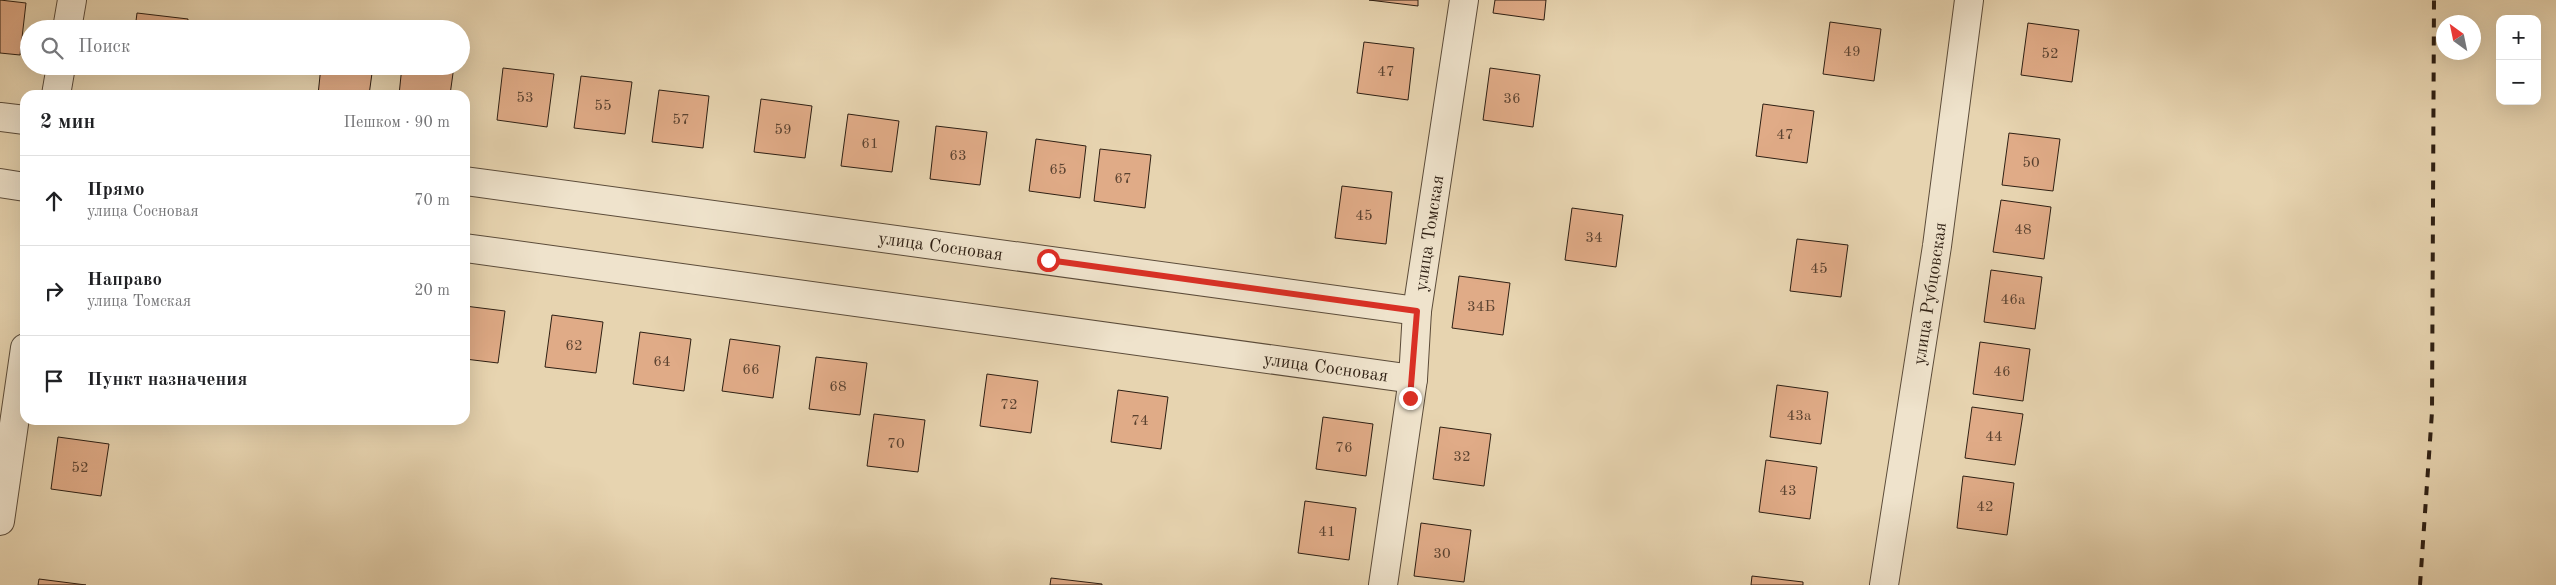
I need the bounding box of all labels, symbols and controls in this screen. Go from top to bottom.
north arrow [2436,15,2481,60]
map controls [2496,15,2541,105]
button: + [2496,15,2541,60]
search box [20,20,470,75]
icon: search [38,34,66,62]
text: Поиск [78,38,130,57]
house number: 49 [1843,45,1861,60]
house number: 52 [2041,47,2059,62]
button: − [2496,60,2541,105]
house number: 47 [1377,65,1395,80]
house number: 53 [516,91,534,106]
house number: 36 [1503,92,1521,107]
house number: 55 [594,99,612,114]
text: 2 мин [40,112,95,133]
house number: 57 [672,113,690,128]
text: Пешком · 90 m [343,115,450,131]
house number: 59 [774,123,792,138]
house number: 47 [1776,128,1794,143]
house number: 61 [861,137,879,152]
house number: 63 [949,149,967,164]
house number: 50 [2022,156,2040,171]
house number: 65 [1049,163,1067,178]
house number: 67 [1114,172,1132,187]
street label: улица Томская [1412,174,1447,293]
text: Прямо [87,181,145,200]
icon: ahead [40,187,68,215]
text: 70 m [414,193,450,209]
text: улица Сосновая [87,204,199,220]
house number: 45 [1355,209,1373,224]
street label: улица Рубцовская [1911,221,1950,366]
house number: 48 [2014,223,2032,238]
street label: улица Сосновая [877,230,1004,264]
house number: 34 [1585,231,1603,246]
route start [1037,249,1060,272]
house number: 45 [1810,262,1828,277]
text: Направо [87,271,162,290]
icon: right [40,277,68,305]
text: 20 m [414,283,450,299]
house number: 46а [2001,293,2026,308]
text: улица Томская [87,294,191,310]
house number: 34Б [1467,300,1495,315]
house number: 62 [565,339,583,354]
street label: улица Сосновая [1262,350,1389,385]
house number: 64 [653,355,671,370]
house number: 66 [742,363,760,378]
house number: 46 [1993,365,2011,380]
icon: arrive [40,367,68,395]
text: Пункт назначения [87,371,247,390]
house number: 68 [829,380,847,395]
route end [1399,387,1422,410]
house number: 72 [1000,398,1018,413]
house number: 43а [1787,409,1812,424]
house number: 74 [1131,414,1149,429]
house number: 44 [1985,430,2003,445]
house number: 70 [887,437,905,452]
house number: 76 [1335,441,1353,456]
house number: 32 [1453,450,1471,465]
house number: 52 [71,461,89,476]
house number: 43 [1779,484,1797,499]
house number: 42 [1976,500,1994,515]
house number: 41 [1318,525,1336,540]
house number: 30 [1433,547,1451,562]

